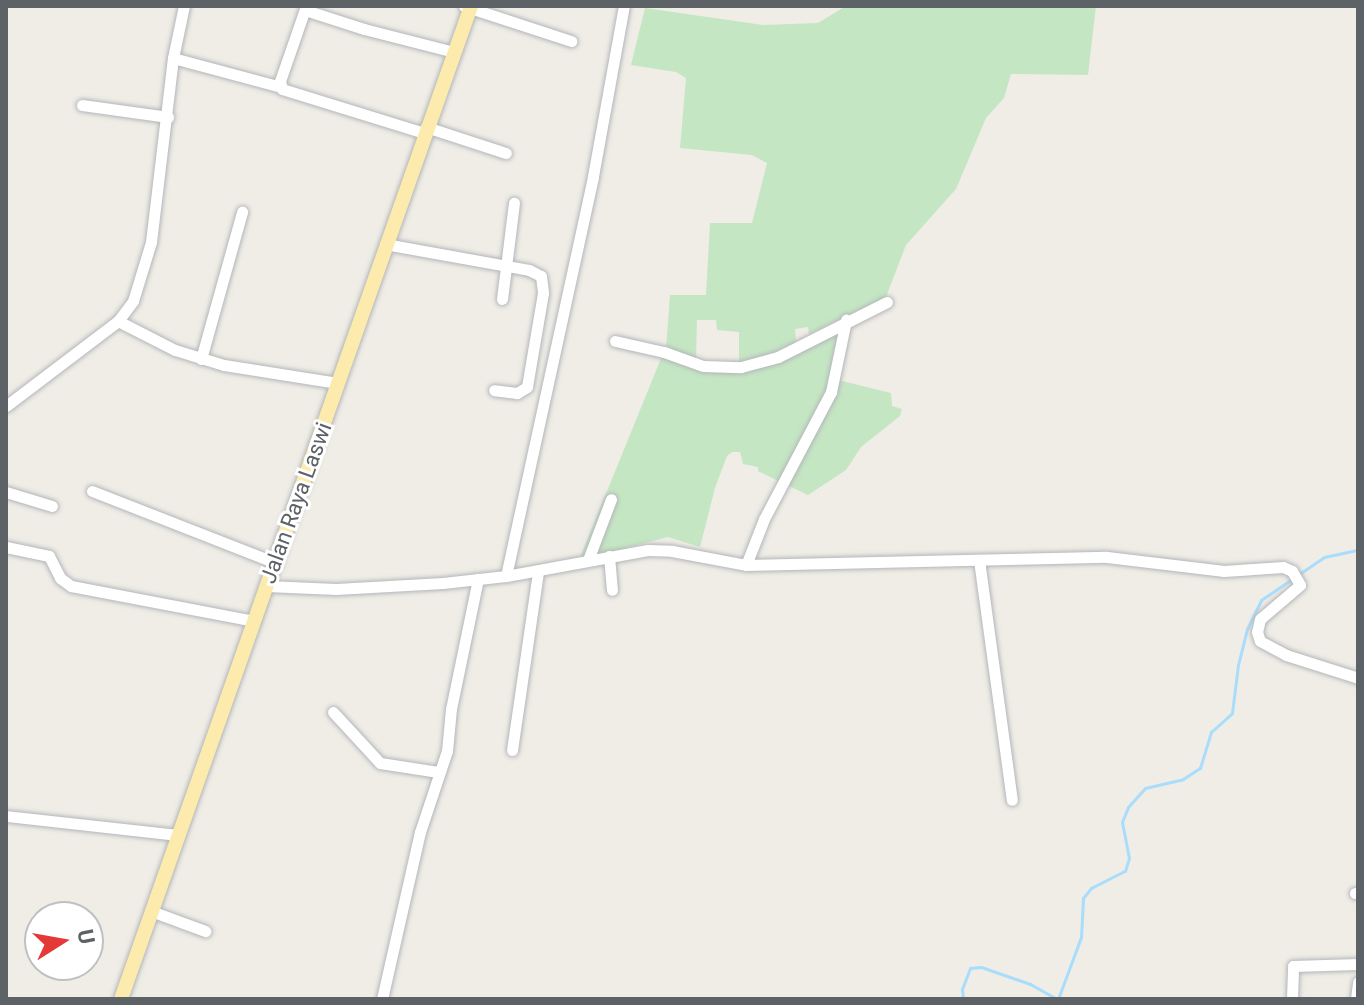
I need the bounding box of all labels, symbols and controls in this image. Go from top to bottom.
street label: Jalan Raya Laswi [255,419,337,587]
north arrow [24,901,104,981]
text: U [72,927,100,946]

